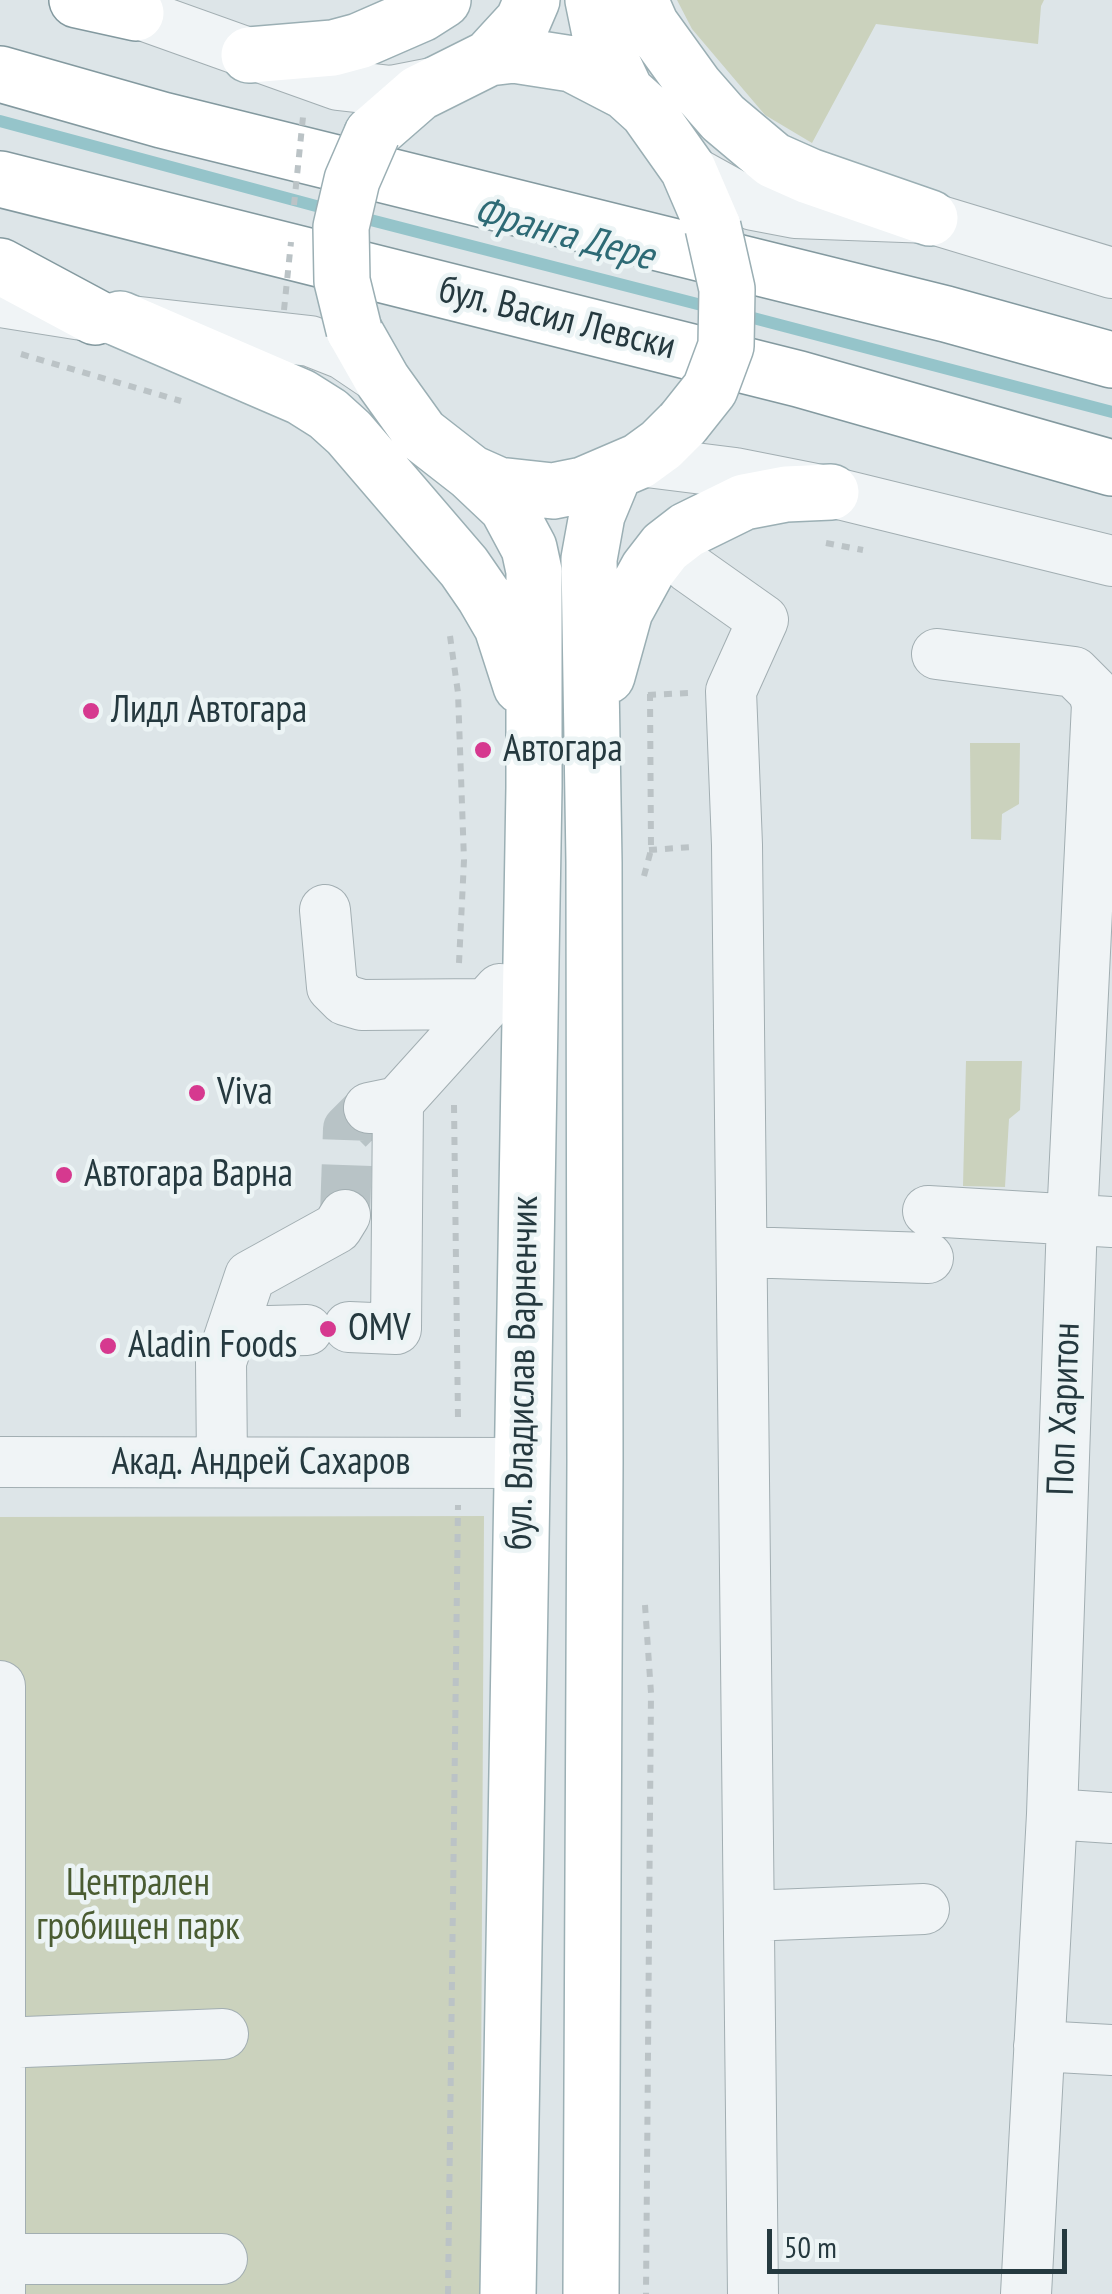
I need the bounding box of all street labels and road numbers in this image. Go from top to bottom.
street label: бул. Васил Левски [434,268,680,370]
street label: бул. Владислав Варненчик [497,1196,549,1550]
street label: Поп Харитон [1039,1322,1091,1496]
street label: Акад. Андрей Сахаров [111,1440,411,1486]

